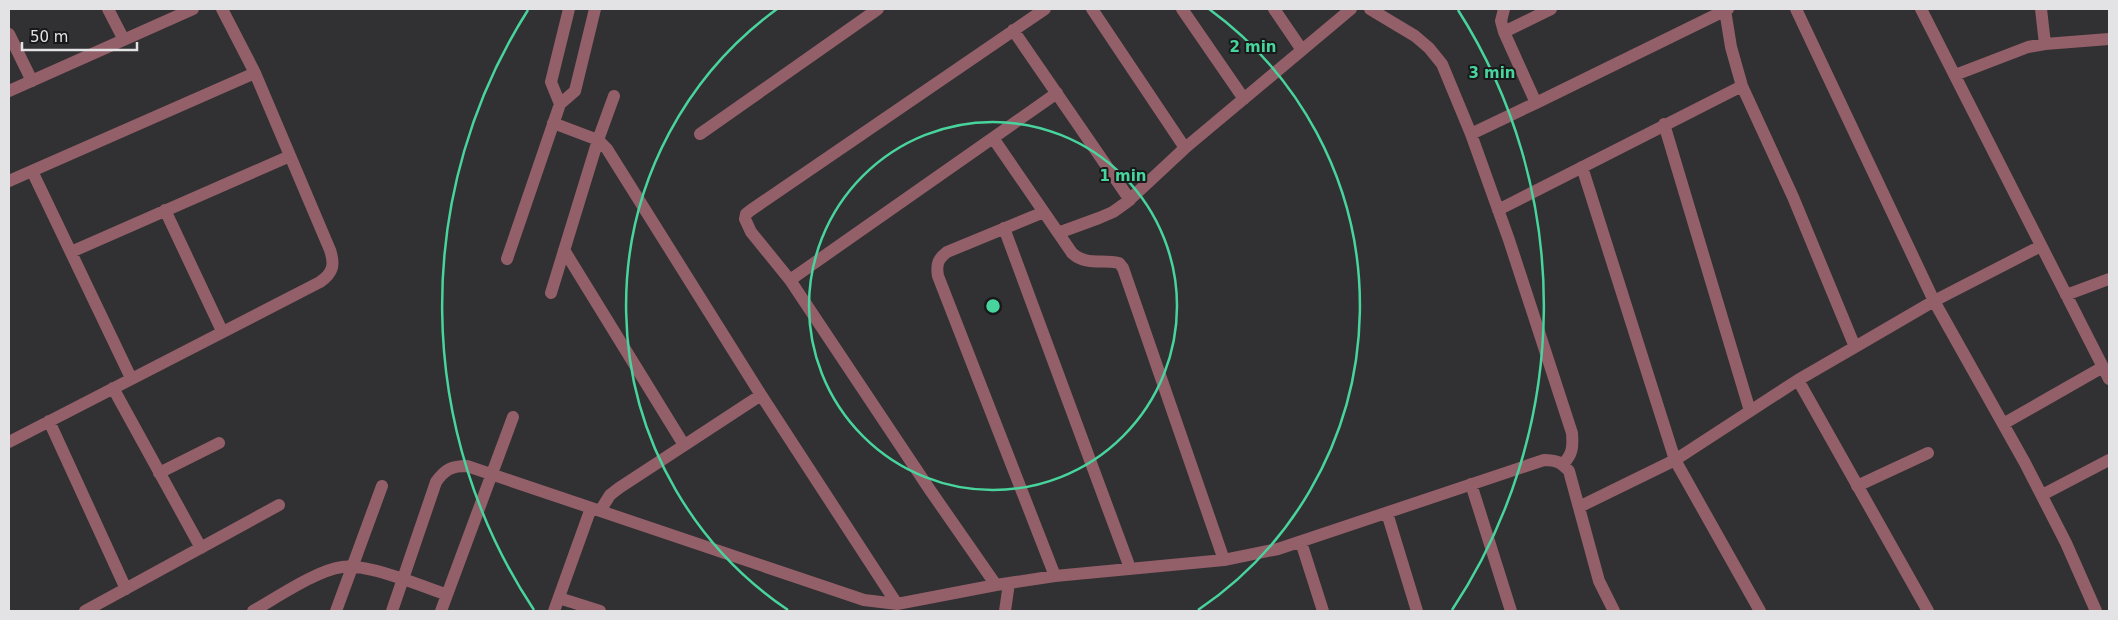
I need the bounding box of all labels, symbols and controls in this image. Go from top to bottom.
scale bar [22,20,138,52]
text: 50 m [30,28,68,46]
text: 2 min [1229,38,1277,56]
text: 3 min [1468,64,1516,82]
text: 1 min [1099,167,1147,185]
centre of rings [984,297,1002,315]

